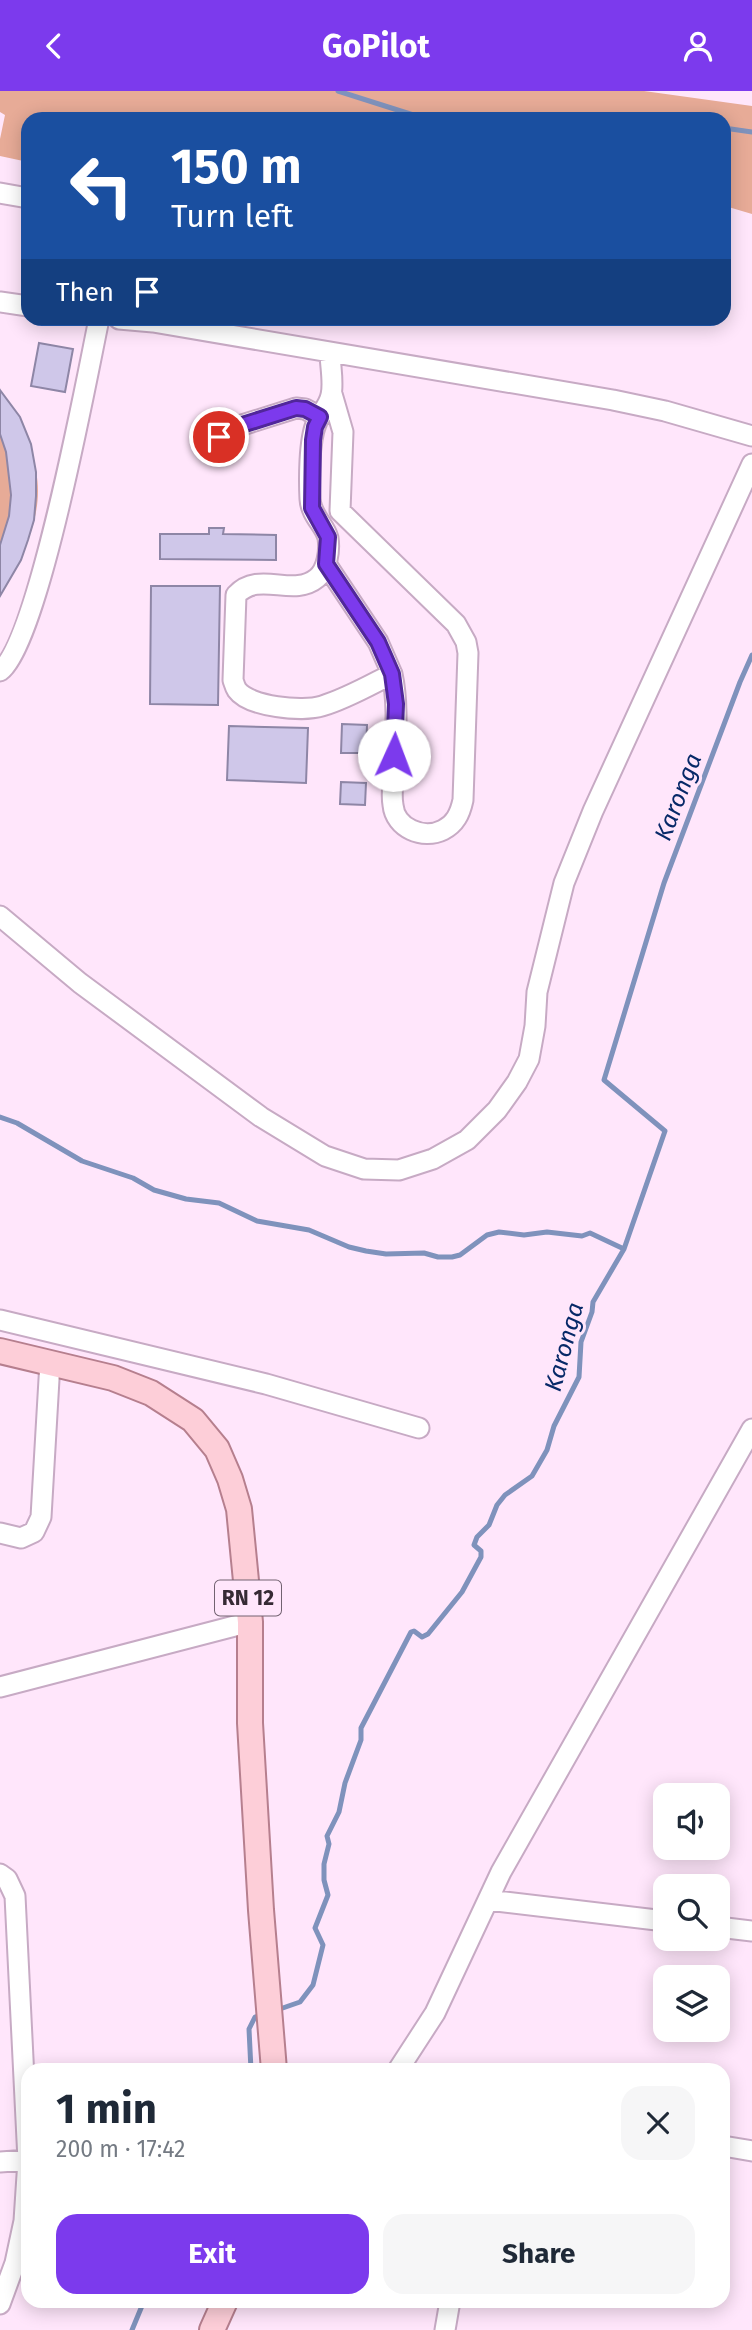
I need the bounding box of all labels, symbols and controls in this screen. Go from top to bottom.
icon: back [35,27,73,65]
text: GoPilot [322,27,430,65]
icon: person [679,27,717,65]
text: 150 m [171,137,302,196]
icon: left [56,140,147,231]
text: Turn left [171,197,293,235]
icon: arrive [128,273,166,311]
text: Then [56,277,114,308]
pin [189,407,249,467]
icon: arrive [200,418,238,456]
position arrow [357,718,431,792]
water label: Karonga [649,749,707,845]
water label: Karonga [539,1299,589,1395]
road number: RN 12 [215,1581,281,1615]
map controls [653,1783,730,2042]
button: sound [653,1783,730,1860]
button: search [653,1874,730,1951]
button: layers [653,1965,730,2042]
text: 1 min [56,2084,157,2134]
button: close [621,2086,695,2160]
text: 200 m · 17:42 [56,2135,185,2163]
button: Exit [56,2214,369,2294]
button: Share [383,2214,695,2294]

